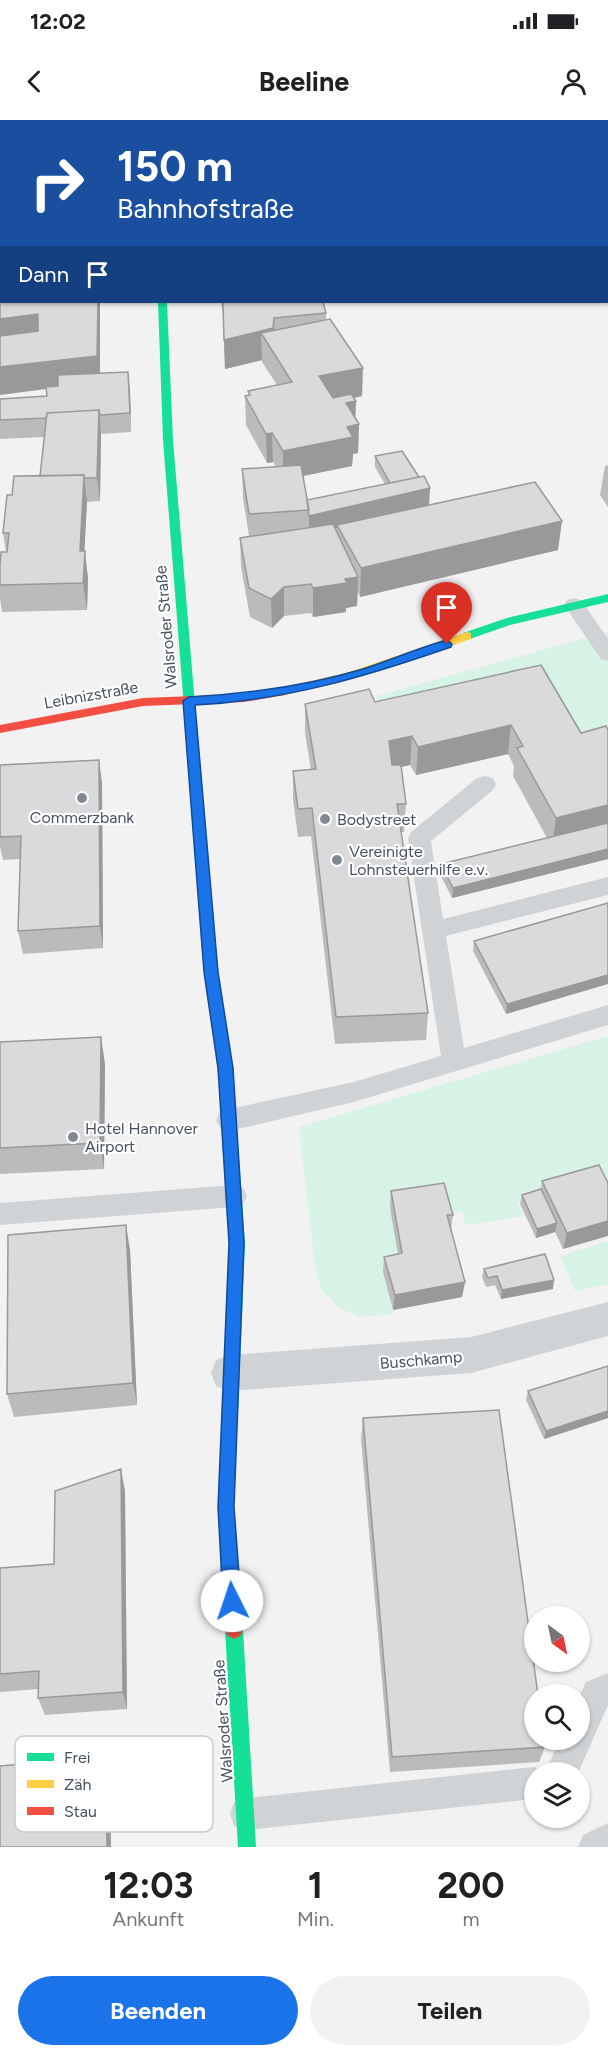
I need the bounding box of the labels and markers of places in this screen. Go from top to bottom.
pin [421,582,472,644]
marker: Commerzbank [75,791,89,805]
place label: Commerzbank [30,808,134,827]
place label: Bodystreet [337,810,416,829]
marker: Bodystreet [318,812,332,826]
place label: Vereinigte Lohnsteuerhilfe e.v. [349,842,488,879]
marker: Vereinigte Lohnsteuerhilfe e.v. [330,853,344,867]
place label: Hotel Hannover Airport [85,1119,198,1156]
marker: Hotel Hannover Airport [66,1130,80,1144]

